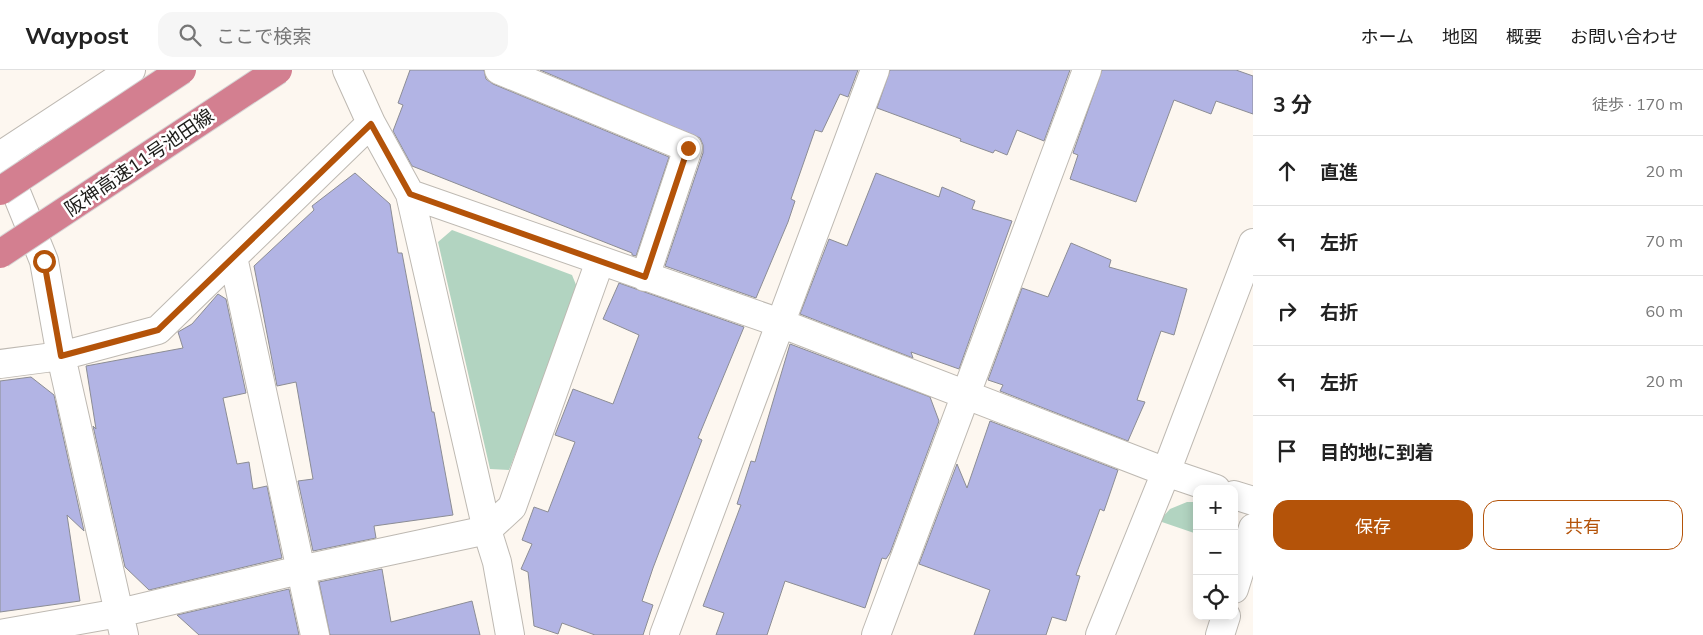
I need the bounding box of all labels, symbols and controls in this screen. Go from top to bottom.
search box [158,12,508,57]
text: Waypost [25,20,128,50]
icon: search [176,21,204,49]
text: ここで検索 [216,24,311,48]
text: ホーム [1361,25,1414,48]
text: 地図 [1442,25,1478,48]
text: 概要 [1506,25,1542,48]
text: お問い合わせ [1570,25,1678,48]
text: 3 分 [1273,91,1312,117]
text: 徒歩 · 170 m [1592,94,1683,114]
street label: 阪神高速11号池田線 [60,103,218,221]
route end [677,137,700,160]
icon: ahead [1273,157,1301,185]
text: 直進 [1320,160,1358,184]
text: 20 m [1646,161,1683,181]
icon: left [1273,227,1301,255]
text: 左折 [1320,230,1358,254]
text: 70 m [1646,231,1683,251]
route start [33,250,56,273]
icon: right [1273,297,1301,325]
text: 右折 [1320,300,1358,324]
text: 60 m [1646,301,1683,321]
icon: left [1273,367,1301,395]
text: 左折 [1320,370,1358,394]
text: 20 m [1646,371,1683,391]
icon: arrive [1273,437,1301,465]
text: 目的地に到着 [1320,440,1434,464]
map controls [1193,485,1238,620]
button: + [1193,485,1238,530]
button: 保存 [1273,500,1473,550]
button: 共有 [1483,500,1683,550]
button: − [1193,530,1238,575]
button: locate [1193,575,1238,620]

